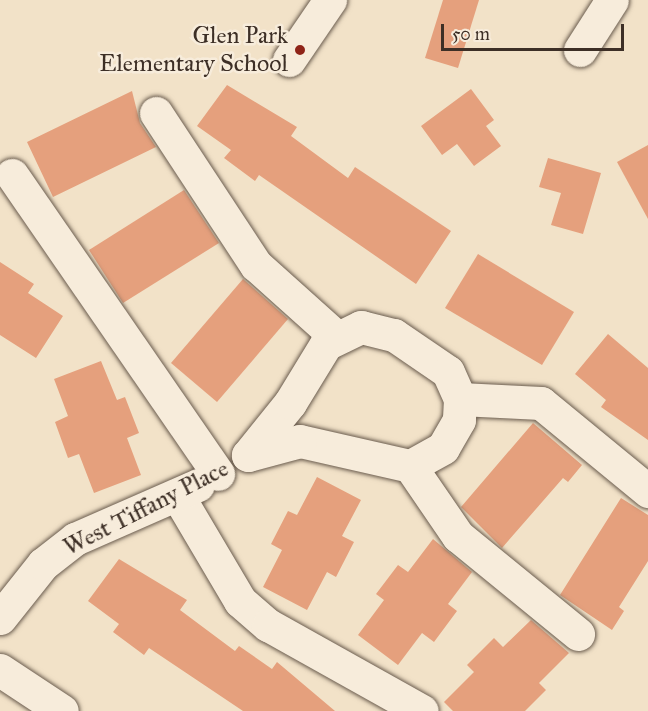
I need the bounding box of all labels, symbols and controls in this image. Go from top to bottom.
scale bar [444,12,627,50]
place label: Glen Park Elementary School [99,22,288,78]
text: 50 m [452,23,490,45]
marker: Glen Park Elementary School [293,43,307,57]
street label: West Tiffany Place [59,454,233,562]

